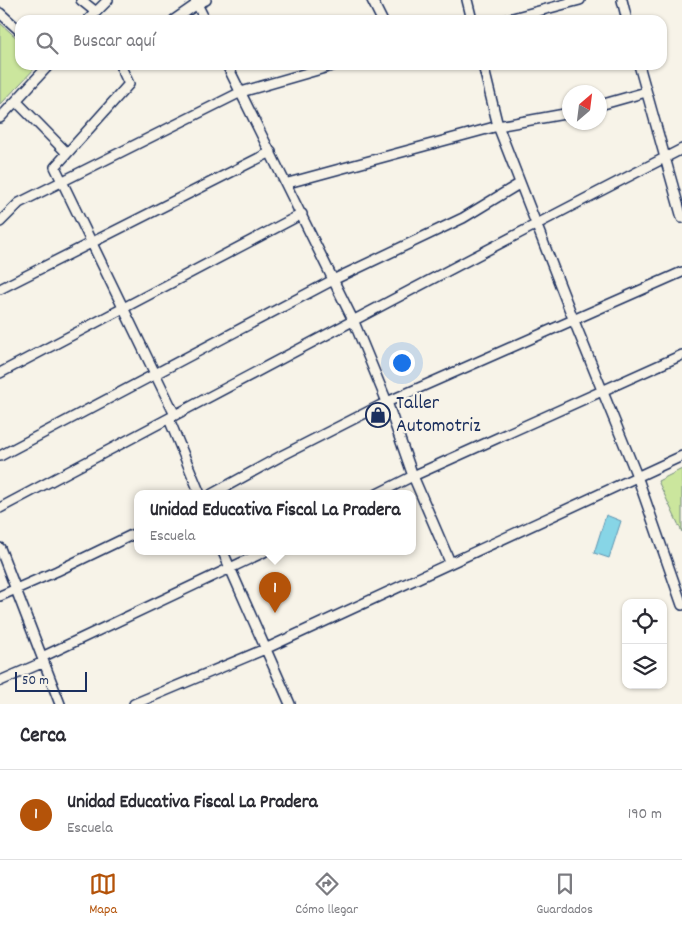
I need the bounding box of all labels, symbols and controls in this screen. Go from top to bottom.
search box [15,15,667,70]
icon: search [33,29,61,57]
text: Buscar aquí [73,29,155,56]
north arrow [562,85,607,130]
your location [389,350,415,376]
place label: Taller Automotriz [396,390,481,441]
shop icon: Taller Automotriz [365,402,391,428]
popup [134,490,416,555]
text: Unidad Educativa Fiscal La Pradera [150,498,400,525]
text: Escuela [150,525,195,548]
pin: 1 [259,572,291,613]
map controls [622,599,667,689]
button: locate [622,599,667,644]
button: layers [622,644,667,689]
scale bar [15,669,88,692]
text: 50 m [22,671,49,691]
text: Cerca [20,722,66,752]
text: Unidad Educativa Fiscal La Pradera [67,790,318,817]
text: 1 [34,803,38,826]
text: 190 m [628,803,662,826]
text: Escuela [67,817,113,840]
tab: Mapa [89,870,117,920]
tab: Cómo llegar [295,870,358,920]
tab: Guardados [536,870,593,920]

